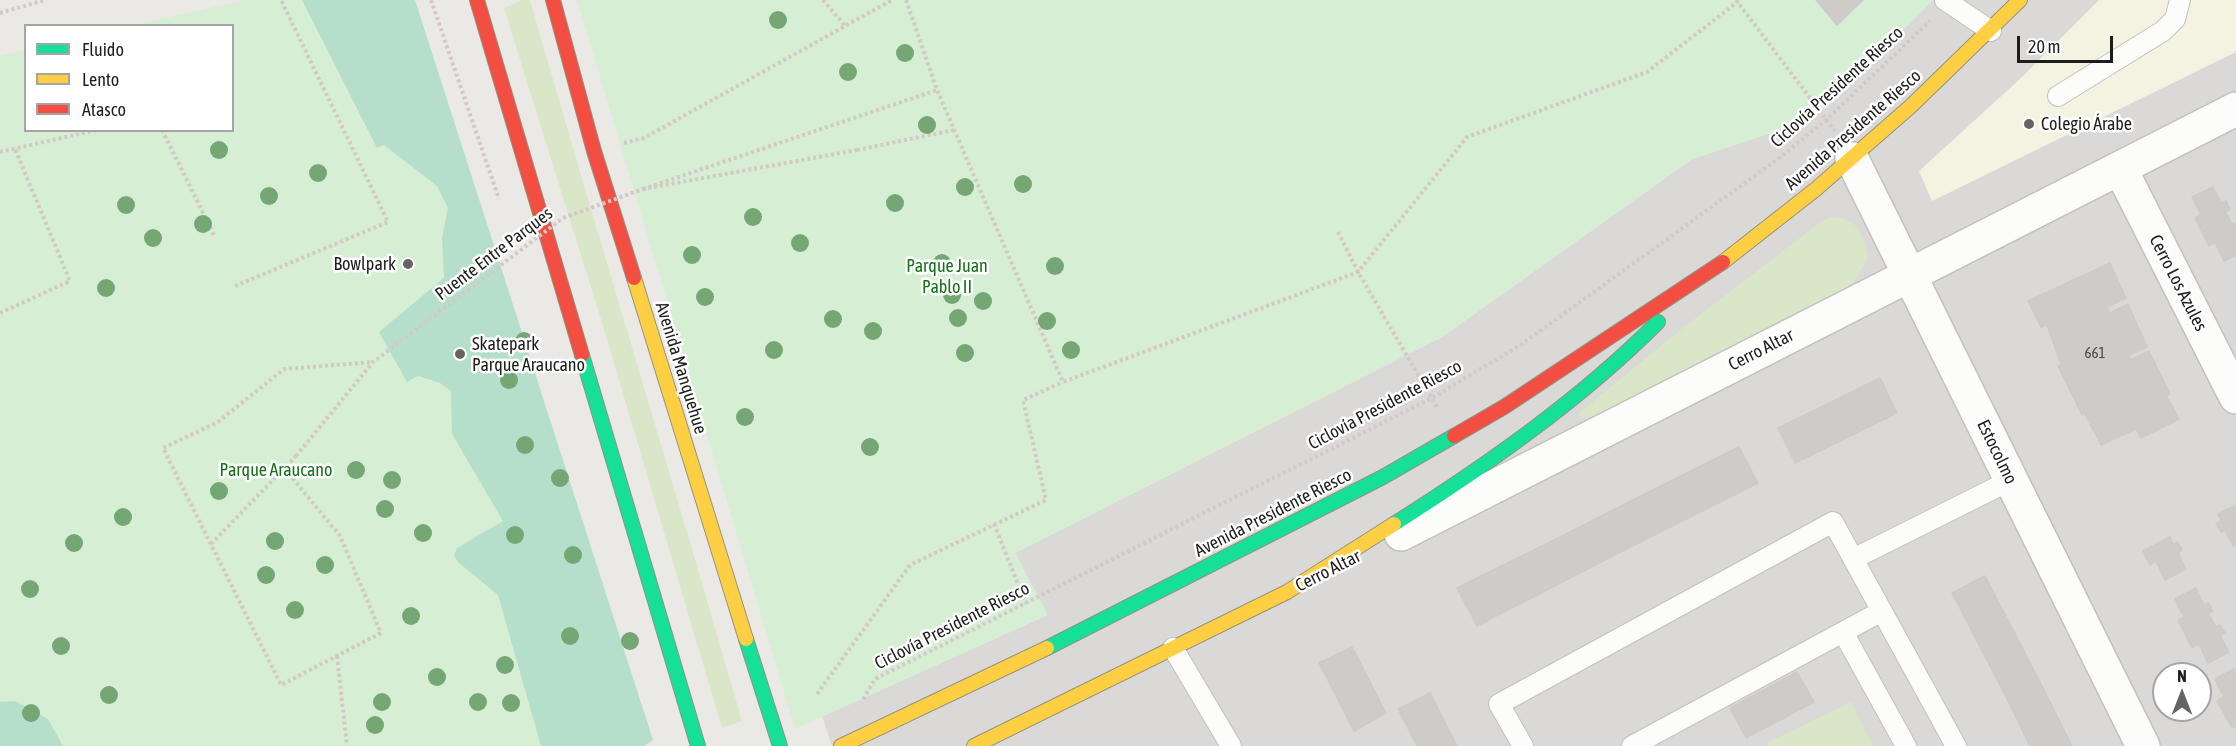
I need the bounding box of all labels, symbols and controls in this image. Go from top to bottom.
street label: Ciclovía Presidente Riesco [1766,22,1908,152]
legend [24,24,234,132]
scale bar [2020,24,2116,62]
text: 20 m [2028,36,2060,57]
text: Fluido [82,39,124,60]
street label: Avenida Presidente Riesco [1781,65,1925,195]
text: Lento [82,69,119,90]
text: Atasco [82,99,126,120]
place label: Colegio Árabe [2041,113,2132,135]
marker: Colegio Árabe [2022,117,2036,131]
street label: Puente Entre Parques [431,203,557,305]
street label: Cerro Los Azules [2145,231,2211,335]
place label: Bowlpark [334,253,396,275]
park label: Parque Juan Pablo II [906,255,988,298]
marker: Bowlpark [401,257,415,271]
street label: Avenida Manquehue [651,300,711,436]
street label: Cerro Altar [1725,324,1797,376]
place label: Skatepark Parque Araucano [472,333,585,376]
house number: 661 [2084,344,2106,362]
marker: Skatepark Parque Araucano [453,347,467,361]
street label: Ciclovía Presidente Riesco [1305,355,1465,455]
street label: Estocolmo [1972,416,2022,488]
park label: Parque Araucano [219,459,333,481]
street label: Avenida Presidente Riesco [1191,464,1355,562]
street label: Cerro Altar [1292,545,1364,597]
street label: Ciclovía Presidente Riesco [871,578,1033,674]
north arrow [2152,662,2212,722]
text: N [2177,667,2187,685]

